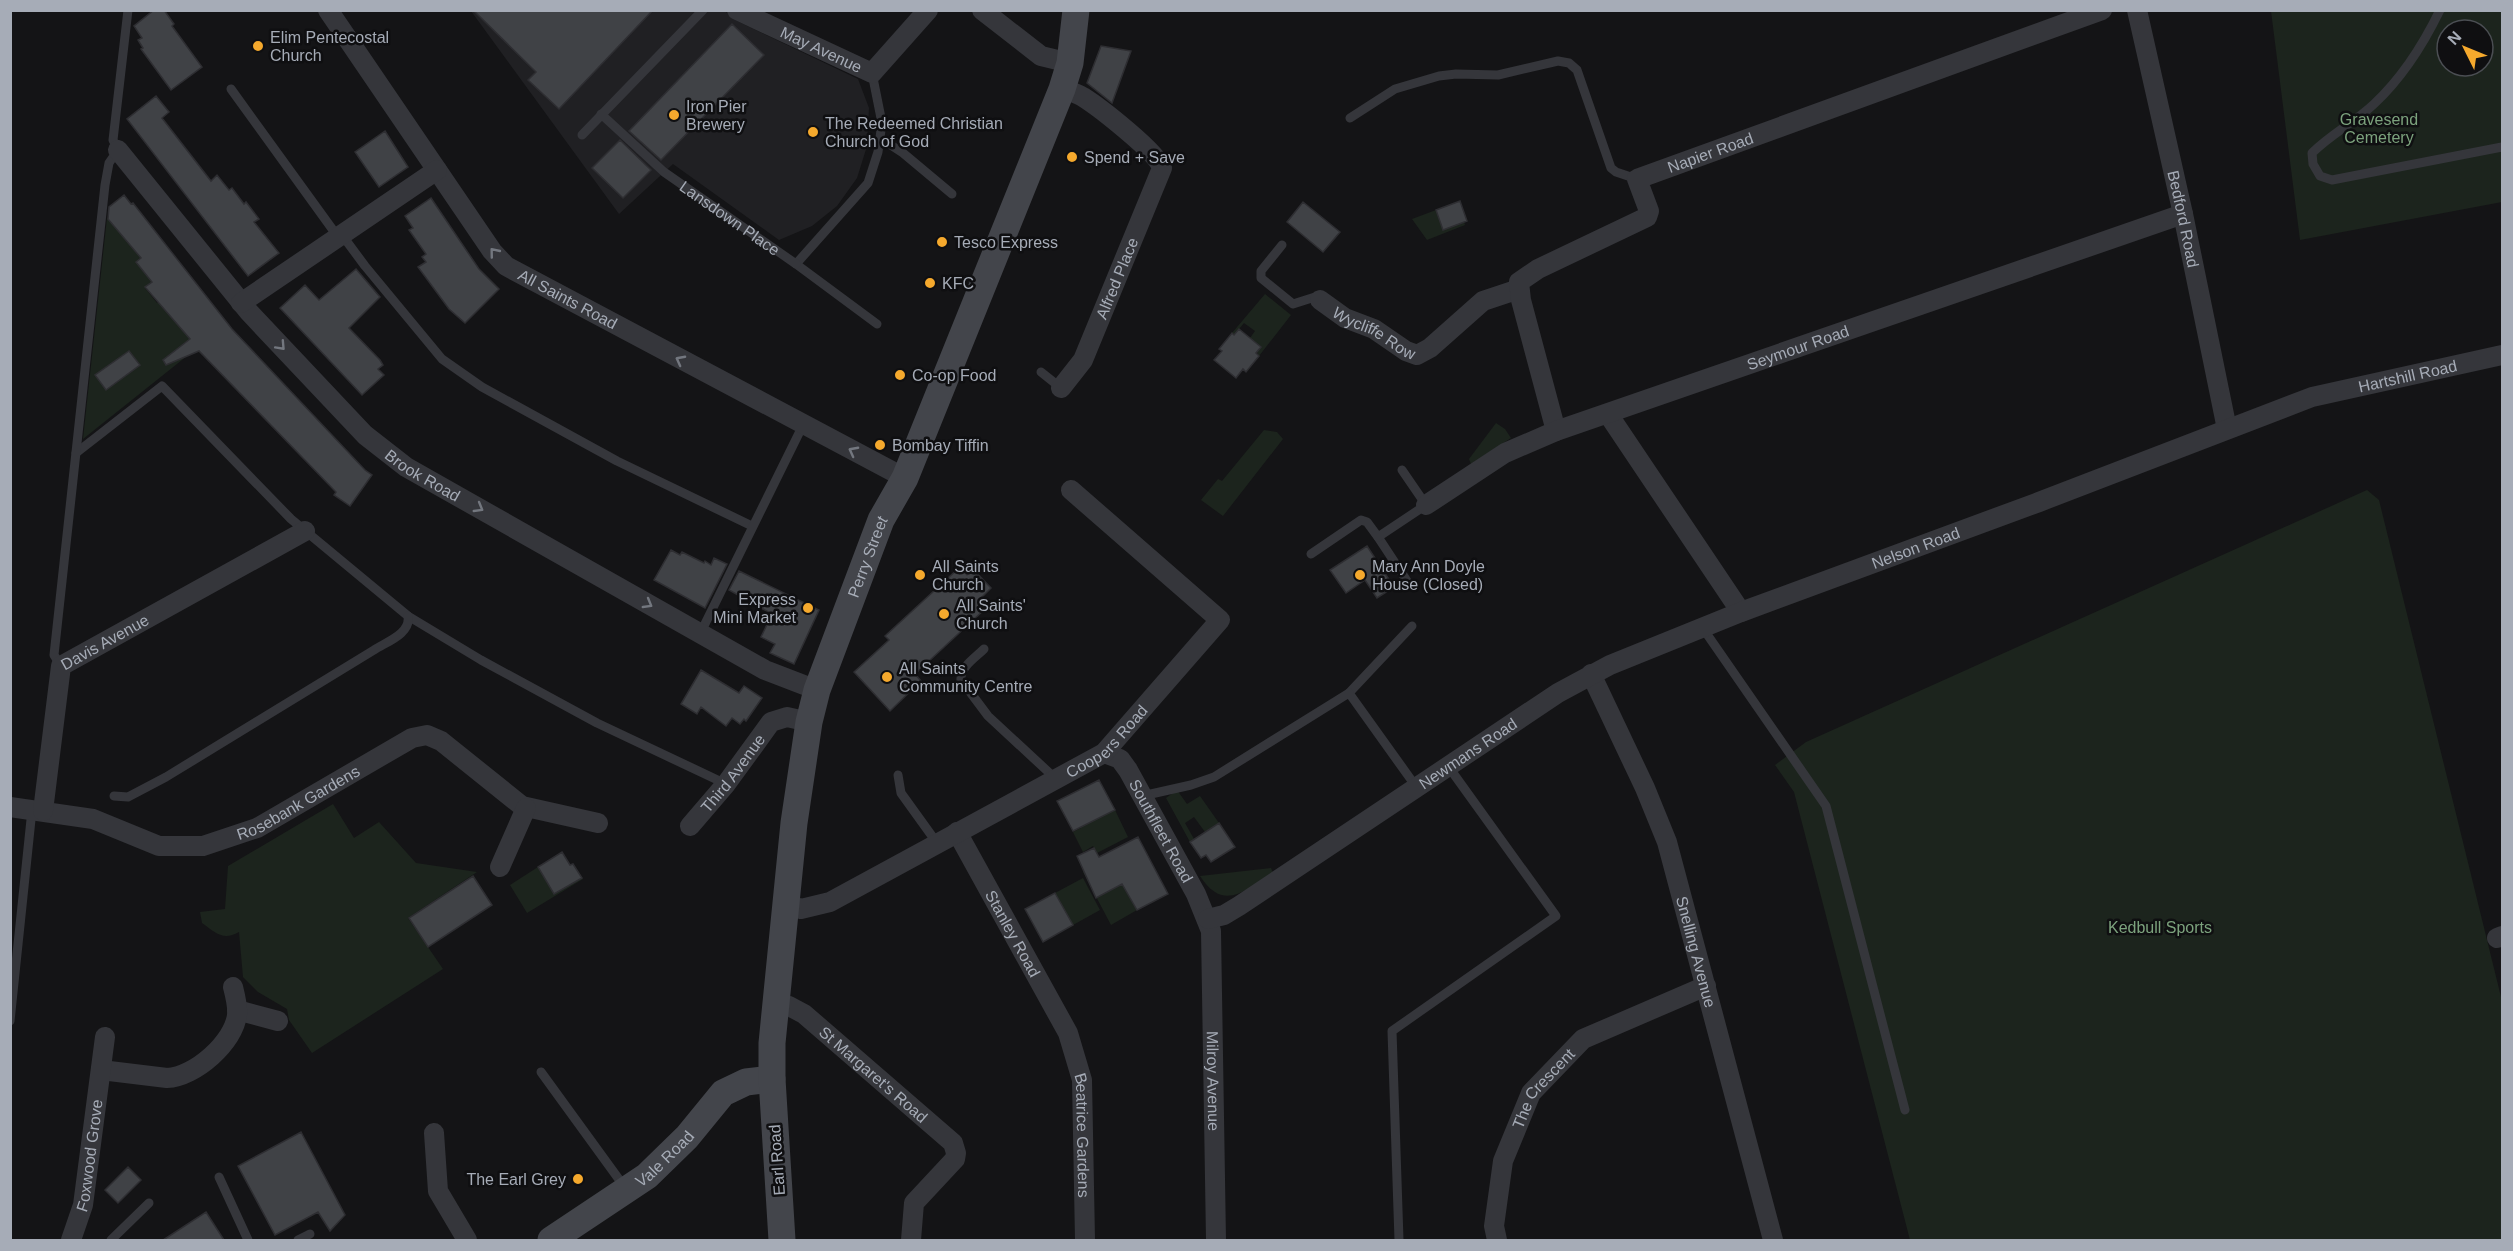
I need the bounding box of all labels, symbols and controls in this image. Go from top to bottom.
north arrow [2435,18,2495,78]
street label: May Avenue [778,23,865,76]
text: N [2444,28,2465,48]
place label: Elim Pentecostal Church [270,29,389,64]
marker: Elim Pentecostal Church [251,39,265,53]
place label: Iron Pier Brewery [686,98,747,133]
marker: Iron Pier Brewery [667,108,681,122]
park label: Gravesend Cemetery [2340,111,2418,146]
place label: The Redeemed Christian Church of God [825,115,1003,150]
marker: The Redeemed Christian Church of God [806,125,820,139]
street label: Napier Road [1665,129,1755,176]
place label: Spend + Save [1084,149,1185,166]
marker: Spend + Save [1065,150,1079,164]
street label: Bedford Road [2165,169,2202,269]
street label: Lansdown Place [677,177,783,259]
place label: Tesco Express [954,234,1058,251]
marker: Tesco Express [935,235,949,249]
street label: Alfred Place [1092,235,1141,321]
one-way arrow [491,248,502,259]
street label: All Saints Road [515,266,620,332]
place label: KFC [942,275,974,292]
marker: KFC [923,276,937,290]
street label: Wycliffe Row [1330,304,1418,362]
street label: Seymour Road [1745,322,1851,373]
one-way arrow [274,339,285,349]
one-way arrow [676,356,687,367]
street label: Hartshill Road [2357,357,2459,395]
place label: Co-op Food [912,367,997,384]
marker: Co-op Food [893,368,907,382]
place label: Bombay Tiffin [892,437,989,454]
marker: Bombay Tiffin [873,438,887,452]
street label: Brook Road [382,446,463,504]
one-way arrow [848,447,859,458]
one-way arrow [472,501,483,513]
street label: Perry Street [844,512,890,600]
street label: Nelson Road [1869,524,1962,572]
place label: All Saints Church [932,558,999,593]
place label: Mary Ann Doyle House (Closed) [1372,558,1485,593]
marker: All Saints Church [913,568,927,582]
marker: Mary Ann Doyle House (Closed) [1353,568,1367,582]
place label: Express Mini Market [713,591,797,626]
one-way arrow [642,597,652,609]
place label: All Saints' Church [956,597,1026,632]
marker: Express Mini Market [801,601,815,615]
marker: All Saints' Church [937,607,951,621]
street label: Davis Avenue [58,611,152,673]
place label: All Saints Community Centre [899,660,1032,695]
marker: All Saints Community Centre [880,670,894,684]
street label: Coopers Road [1063,701,1151,781]
street label: Newmans Road [1416,715,1520,792]
street label: Third Avenue [697,731,768,816]
street label: Rosebank Gardens [234,762,362,843]
street label: Southfleet Road [1126,776,1196,885]
street label: Stanley Road [982,887,1044,980]
street label: Snelling Avenue [1673,894,1719,1009]
park label: Kedbull Sports [2108,919,2212,936]
street label: St Margaret's Road [816,1023,931,1126]
street label: Milroy Avenue [1204,1031,1223,1131]
street label: The Crescent [1509,1045,1578,1131]
street label: Beatrice Gardens [1072,1071,1093,1198]
street label: Foxwood Grove [73,1098,105,1214]
street label: Earl Road [766,1124,788,1196]
street label: Vale Road [632,1127,697,1190]
place label: The Earl Grey [466,1171,566,1188]
marker: The Earl Grey [571,1172,585,1186]

